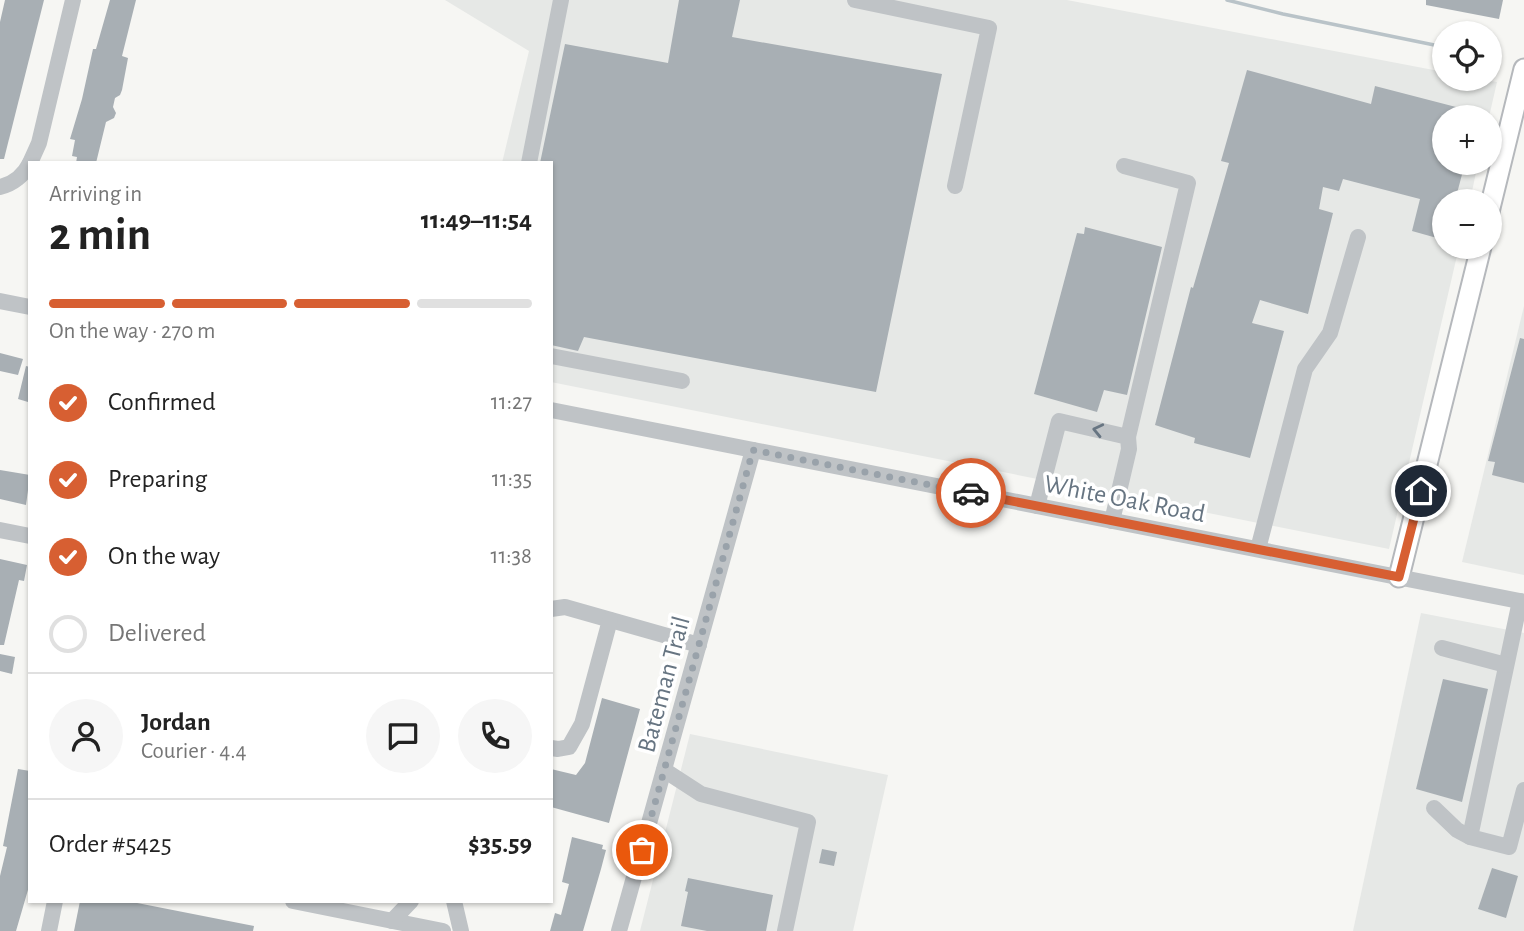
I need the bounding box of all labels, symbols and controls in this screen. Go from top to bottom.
map controls [1432,21,1502,259]
button: locate [1432,21,1502,91]
button: + [1432,105,1502,175]
text: Arriving in [49,183,142,206]
button: − [1432,189,1502,259]
text: 11:49–11:54 [421,207,532,233]
text: 2 min [49,212,151,258]
text: On the way · 270 m [49,320,216,343]
icon: check [49,384,87,422]
text: Confirmed [108,389,216,415]
text: 11:27 [491,391,532,414]
one-way arrow [1092,423,1104,438]
courier [936,458,1006,528]
icon: check [49,461,87,499]
pin [1391,461,1451,521]
text: Preparing [108,466,207,492]
text: 11:35 [492,468,532,491]
street label: White Oak Road [1042,471,1207,527]
icon: home [1402,472,1440,510]
icon: car [952,474,990,512]
icon: check [49,538,87,576]
text: On the way [108,543,220,569]
text: 11:38 [491,545,532,568]
street label: Bateman Trail [633,613,695,755]
text: Delivered [108,620,206,646]
button: person [49,699,123,773]
button: chat [366,699,440,773]
button: phone [458,699,532,773]
text: Jordan [141,709,211,735]
text: Courier · 4.4 [141,740,247,763]
pin [612,820,672,880]
text: Order #5425 [49,831,172,857]
text: $35.59 [468,831,532,857]
icon: bag [623,831,661,869]

